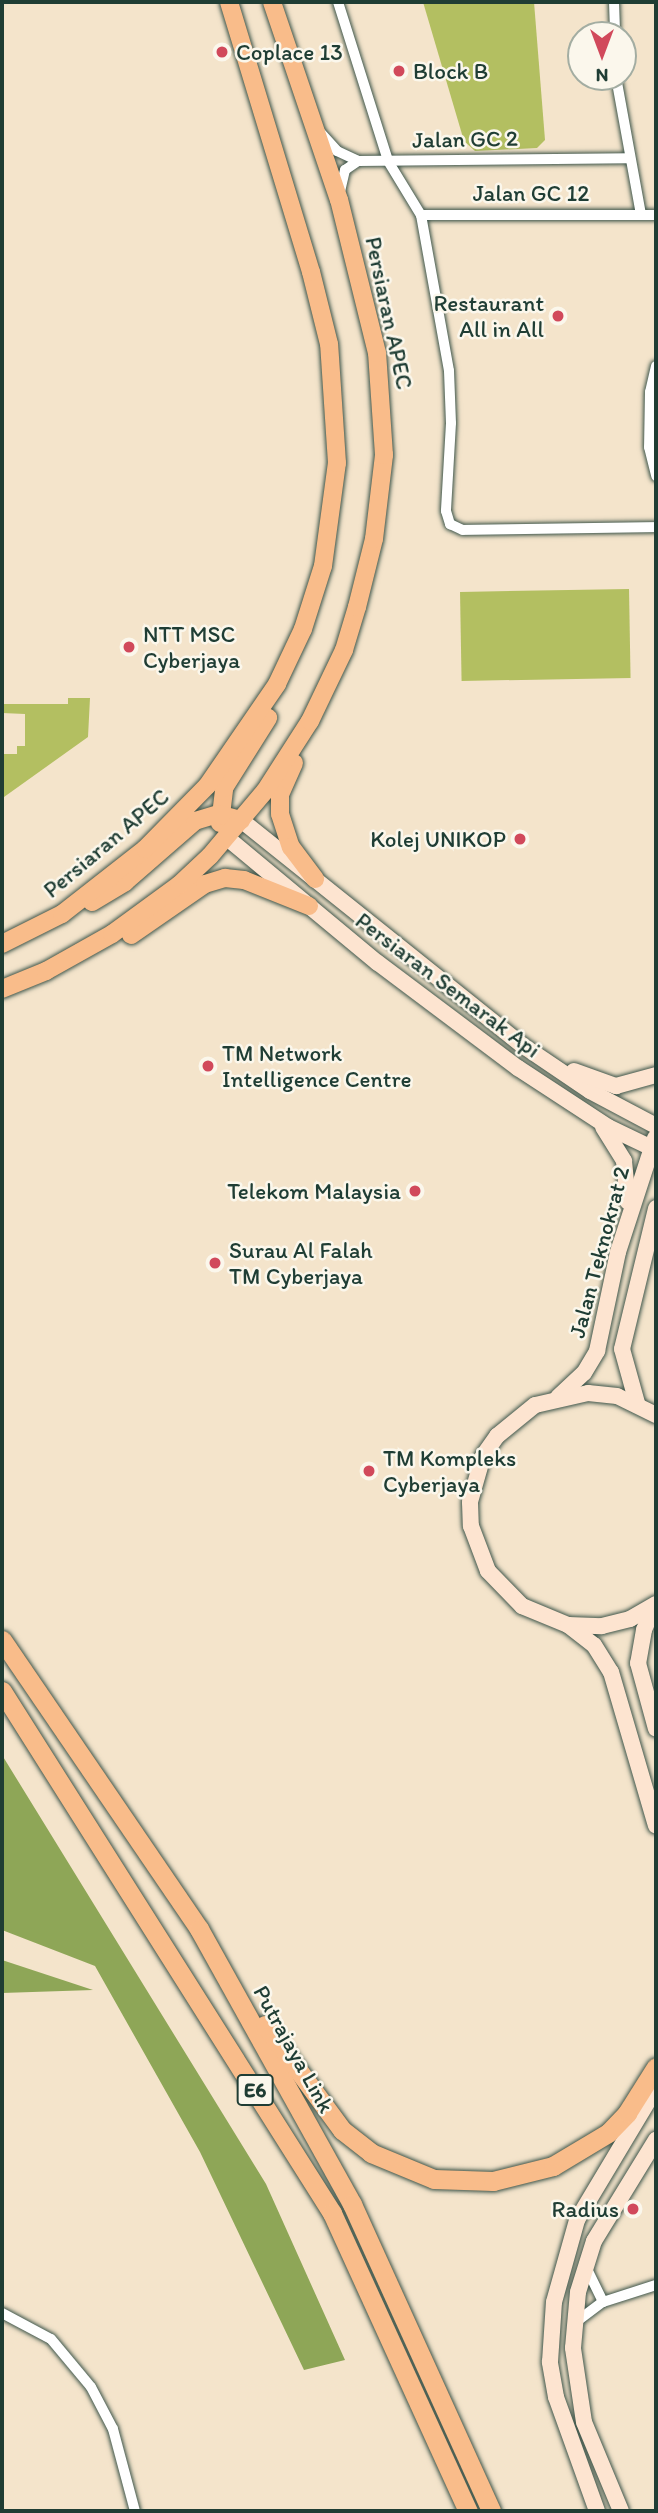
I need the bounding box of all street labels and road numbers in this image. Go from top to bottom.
street label: Jalan GC 2 [412,124,518,154]
street label: Jalan GC 12 [473,179,589,207]
street label: Persiaran APEC [359,234,419,392]
street label: Persiaran APEC [38,782,174,904]
street label: Persiaran Semarak Api [350,906,546,1064]
street label: Jalan Teknokrat 2 [563,1164,635,1340]
street label: Putrajaya Link [247,1980,341,2118]
road number: E6 [236,2072,274,2108]

